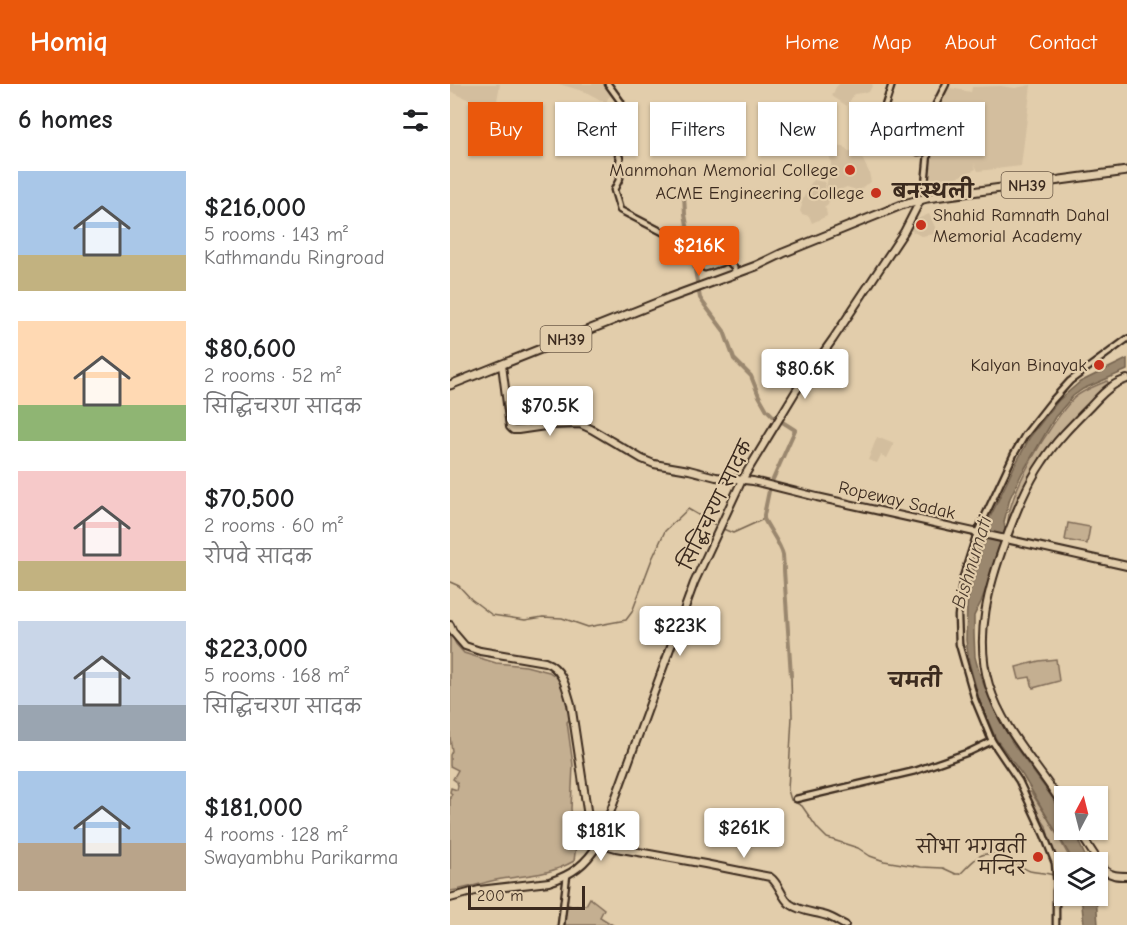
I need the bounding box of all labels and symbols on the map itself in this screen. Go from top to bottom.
place label: Manmohan Memorial College [609,160,838,181]
marker: Manmohan Memorial College [843,163,857,177]
road number: NH39 [1002,172,1052,198]
district label: बनस्थली [891,176,975,203]
place label: ACME Engineering College [655,183,864,204]
marker: ACME Engineering College [869,186,883,200]
place label: Shahid Ramnath Dahal Memorial Academy [933,205,1109,247]
marker: Shahid Ramnath Dahal Memorial Academy [914,218,928,232]
pin: $216K [657,226,741,277]
road number: NH39 [540,326,592,352]
pin: $80.6K [756,349,854,400]
place label: Kalyan Binayak [970,355,1087,376]
marker: Kalyan Binayak [1092,358,1106,372]
pin: $70.5K [501,386,599,437]
street label: सिद्धिचरण सादक [672,434,758,574]
street label: Ropeway Sadak [836,477,958,524]
water label: Bishnumati [947,513,997,611]
pin: $223K [638,606,722,657]
district label: चमती [887,665,943,692]
north arrow [1054,786,1108,840]
pin: $261K [702,808,786,859]
pin: $181K [559,811,643,862]
place label: सोभा भगवती मन्दिर [915,833,1027,879]
marker: सोभा भगवती मन्दिर [1031,850,1045,864]
scale bar [468,883,585,910]

